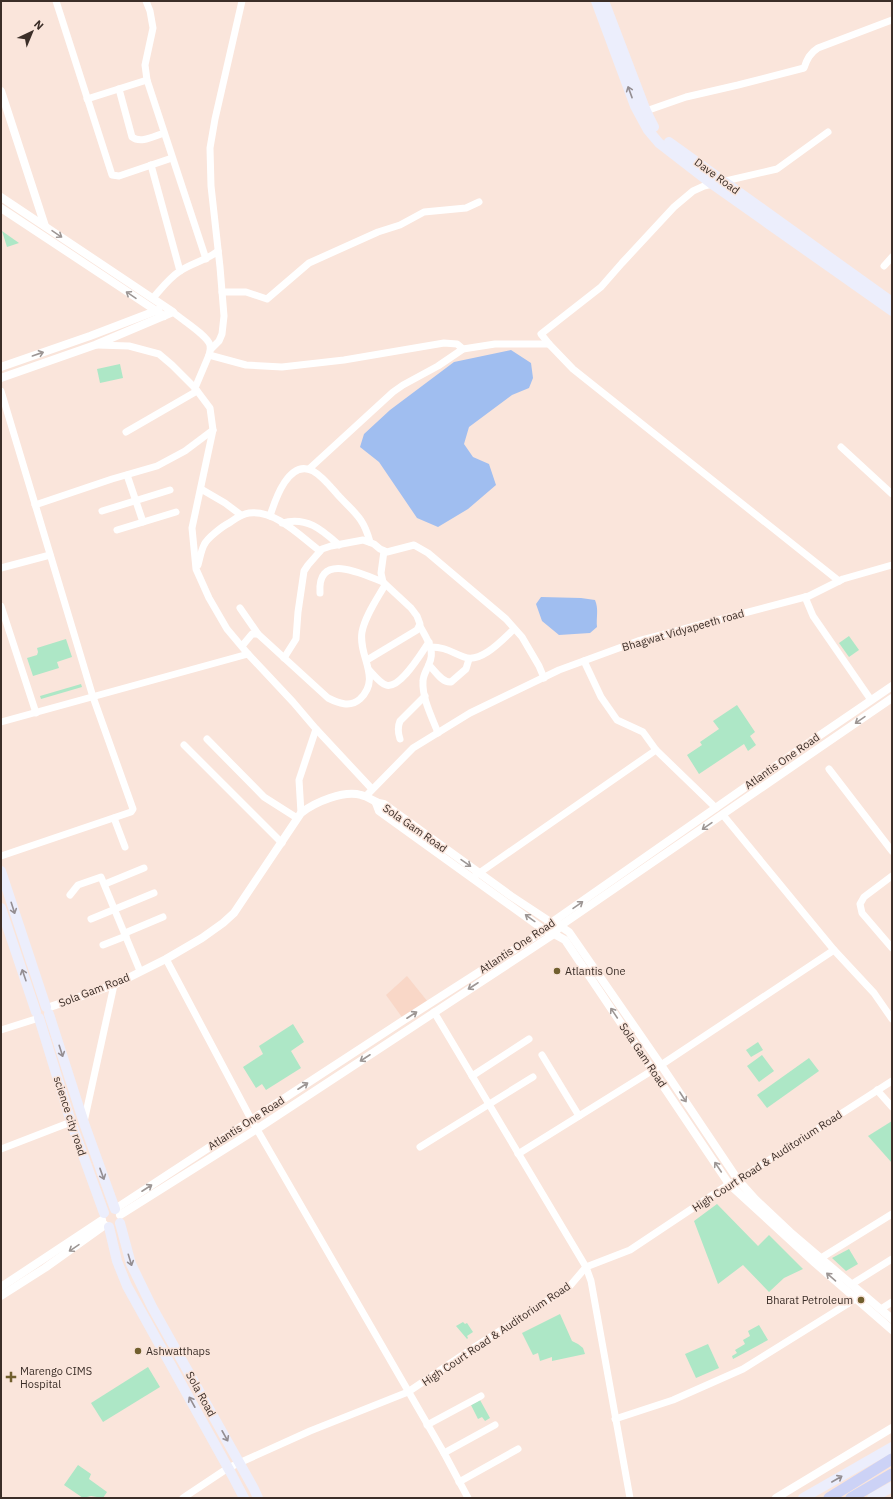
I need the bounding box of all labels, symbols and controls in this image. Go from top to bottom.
north arrow [12,12,52,52]
text: N [31,17,47,33]
one-way arrow [625,86,633,98]
street label: Dave Road [692,155,742,197]
one-way arrow [51,230,62,238]
one-way arrow [126,291,137,299]
one-way arrow [31,350,44,357]
street label: Bhagwat Vidyapeeth road [620,606,746,654]
one-way arrow [855,716,866,724]
street label: Atlantis One Road [742,730,822,792]
street label: Sola Gam Road [380,801,450,855]
one-way arrow [702,822,713,830]
one-way arrow [460,859,471,867]
one-way arrow [572,901,583,909]
one-way arrow [10,902,17,915]
one-way arrow [524,914,535,923]
street label: Atlantis One Road [476,915,558,977]
place label: Atlantis One [565,964,626,978]
marker: Atlantis One [552,966,562,976]
one-way arrow [20,969,27,982]
street label: Sola Gam Road [56,970,132,1010]
one-way arrow [468,982,479,990]
one-way arrow [610,1008,618,1019]
one-way arrow [406,1011,417,1019]
street label: Sola Gam Road [616,1020,670,1090]
one-way arrow [58,1045,65,1058]
one-way arrow [360,1054,371,1062]
street label: science city road [51,1075,89,1157]
one-way arrow [297,1081,309,1089]
one-way arrow [679,1092,687,1103]
street label: Atlantis One Road [205,1093,287,1153]
street label: High Court Road & Auditorium Road [689,1107,845,1215]
one-way arrow [714,1162,722,1173]
one-way arrow [99,1168,107,1180]
one-way arrow [142,1184,153,1192]
one-way arrow [68,1244,79,1252]
one-way arrow [127,1254,134,1267]
one-way arrow [826,1272,837,1281]
street label: High Court Road & Auditorium Road [419,1279,573,1389]
place label: Bharat Petroleum [766,1293,853,1307]
marker: Bharat Petroleum [856,1295,866,1305]
place label: Ashwatthaps [146,1344,210,1358]
marker: Ashwatthaps [133,1346,143,1356]
place label: Marengo CIMS Hospital [20,1364,92,1391]
street label: Sola Road [183,1369,219,1419]
marker: Marengo CIMS Hospital [5,1371,17,1383]
one-way arrow [187,1396,195,1408]
one-way arrow [221,1430,229,1442]
one-way arrow [831,1474,843,1482]

